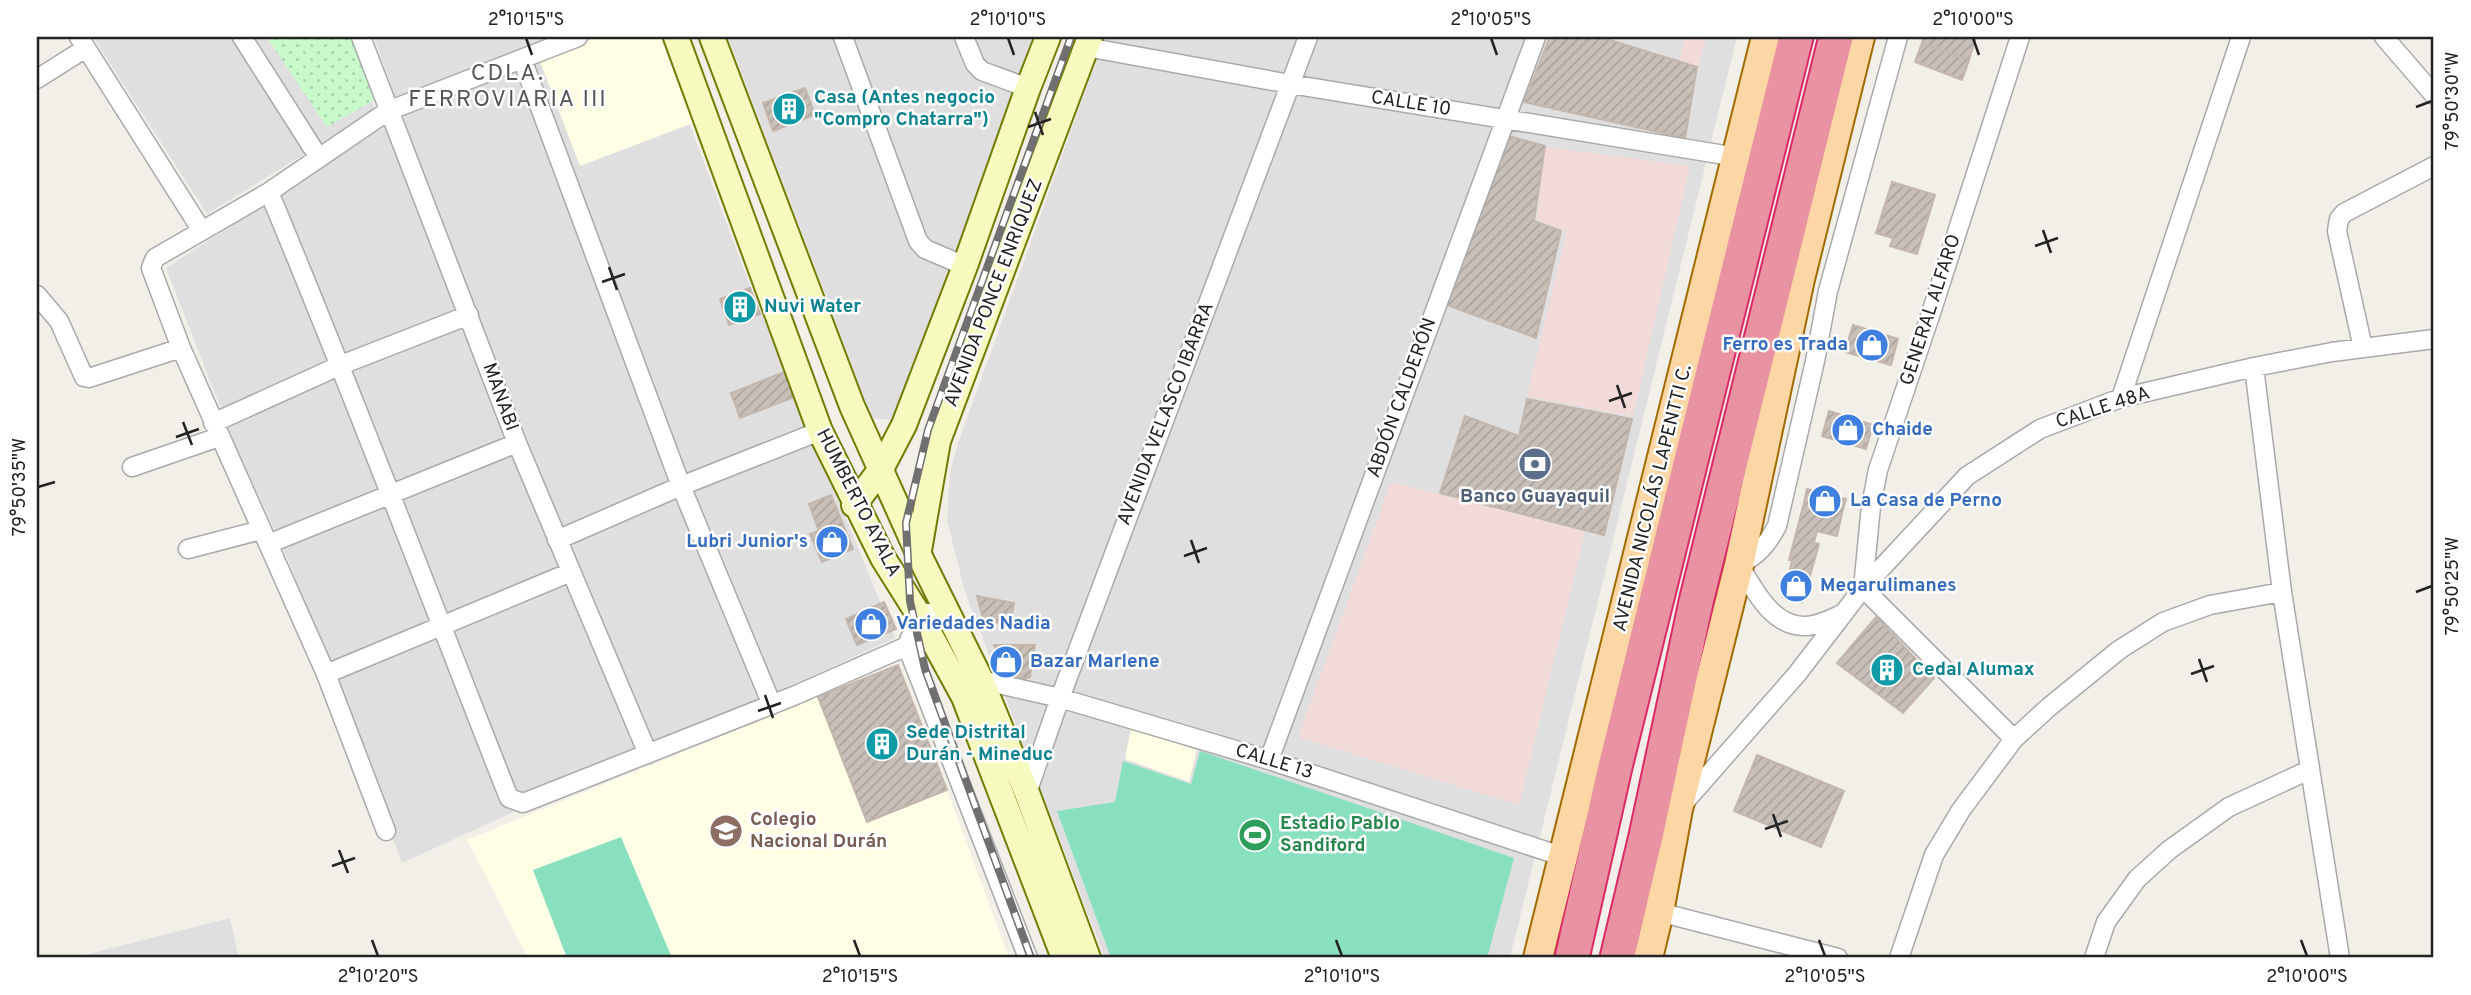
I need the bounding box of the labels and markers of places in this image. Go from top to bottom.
place label: Casa (Antes negocio "Compro Chatarra") [814,86,995,132]
building icon: Casa (Antes negocio "Compro Chatarra") [770,90,808,128]
building icon: Nuvi Water [721,288,759,326]
place label: Nuvi Water [764,295,861,319]
shop icon: Ferro es Trada [1853,326,1891,364]
place label: Ferro es Trada [1723,333,1848,357]
shop icon: Chaide [1829,411,1867,449]
place label: Chaide [1872,418,1933,442]
bank icon: Banco Guayaquil [1516,445,1554,483]
shop icon: La Casa de Perno [1806,482,1844,520]
place label: Banco Guayaquil [1460,485,1610,509]
place label: La Casa de Perno [1850,489,2002,513]
shop icon: Lubri Junior's [813,523,851,561]
place label: Lubri Junior's [686,530,808,554]
shop icon: Megarulimanes [1777,567,1815,605]
place label: Megarulimanes [1820,574,1957,598]
shop icon: Variedades Nadia [852,605,890,643]
place label: Variedades Nadia [896,612,1051,636]
shop icon: Bazar Marlene [987,643,1025,681]
place label: Bazar Marlene [1030,650,1160,674]
building icon: Cedal Alumax [1868,651,1906,689]
place label: Cedal Alumax [1912,658,2035,682]
place label: Sede Distrital Durán - Mineduc [906,721,1053,767]
building icon: Sede Distrital Durán - Mineduc [863,725,901,763]
place label: Colegio Nacional Durán [750,808,887,854]
school or university icon: Colegio Nacional Durán [707,812,745,850]
place label: Estadio Pablo Sandiford [1280,812,1400,858]
sports icon: Estadio Pablo Sandiford [1236,816,1274,854]

